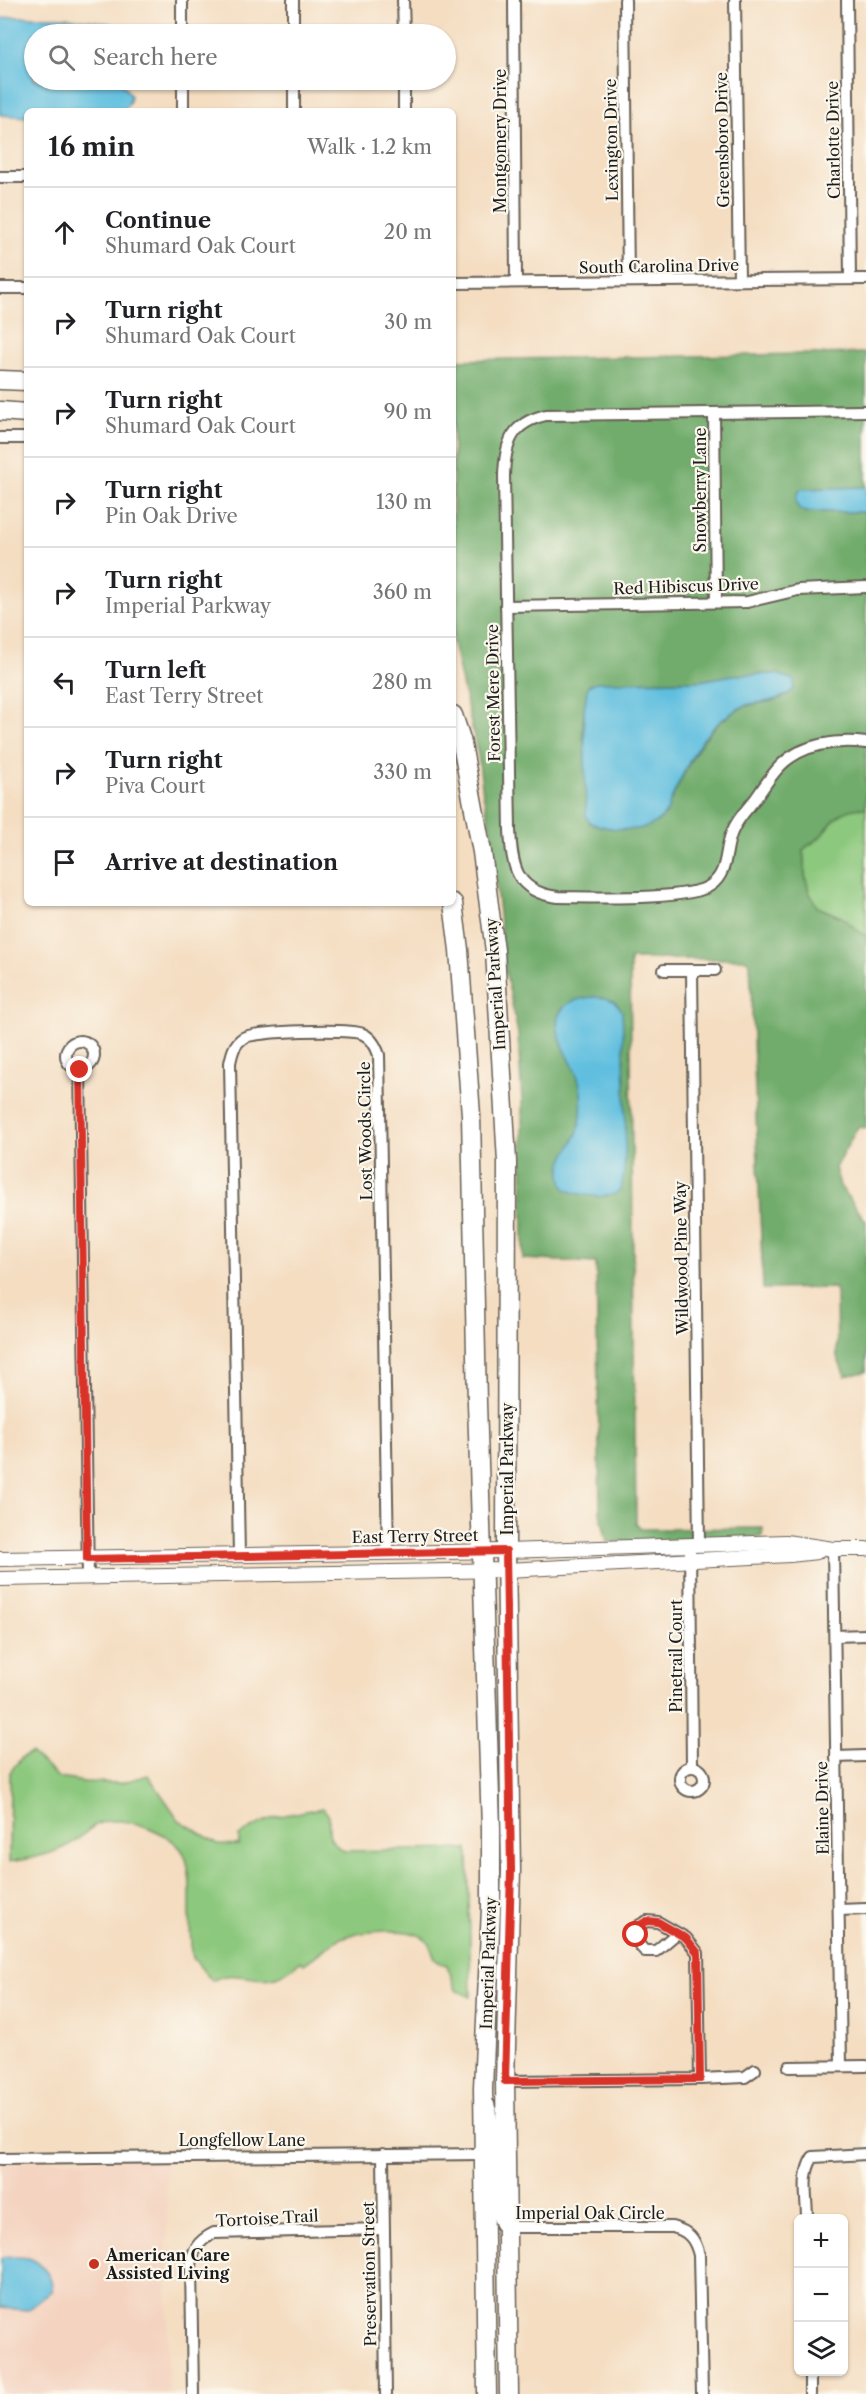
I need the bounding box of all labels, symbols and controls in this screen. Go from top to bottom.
search box [24,24,456,90]
icon: search [45,41,78,74]
text: Search here [93,44,218,71]
street label: Montgomery Drive [490,69,510,213]
street label: Greensboro Drive [711,72,733,208]
street label: Lexington Drive [600,78,622,202]
street label: Charlotte Drive [822,81,844,199]
text: 16 min [48,131,135,163]
text: Walk · 1.2 km [307,135,432,159]
text: Continue [105,207,211,234]
icon: ahead [48,216,81,249]
text: 20 m [384,220,432,244]
text: Shumard Oak Court [105,234,296,258]
street label: South Carolina Drive [579,255,739,277]
text: Turn right [105,297,223,324]
icon: right [48,306,81,339]
text: 30 m [384,310,432,334]
text: Shumard Oak Court [105,324,296,348]
text: Turn right [105,387,223,414]
icon: right [48,396,81,429]
text: 90 m [384,400,432,424]
text: Shumard Oak Court [105,414,296,438]
street label: Snowberry Lane [690,428,710,552]
text: Turn right [105,477,223,504]
icon: right [48,486,81,519]
text: 130 m [376,490,432,514]
text: Pin Oak Drive [105,504,238,528]
text: Turn right [105,567,223,594]
street label: Red Hibiscus Drive [613,573,759,599]
icon: right [48,576,81,609]
text: 360 m [373,580,432,604]
text: Imperial Parkway [105,594,271,618]
street label: Forest Mere Drive [482,624,504,762]
text: Turn left [105,657,206,684]
icon: left [48,666,81,699]
text: 280 m [372,670,432,694]
text: East Terry Street [105,684,263,708]
text: Turn right [105,747,223,774]
icon: right [48,756,81,789]
text: 330 m [373,760,432,784]
text: Piva Court [105,774,205,798]
icon: arrive [48,846,81,879]
text: Arrive at destination [105,849,338,876]
street label: Imperial Parkway [480,916,510,1051]
route end [66,1056,92,1082]
street label: Lost Woods Circle [354,1061,376,1201]
street label: Wildwood Pine Way [670,1180,692,1336]
street label: Imperial Parkway [497,1401,517,1535]
street label: East Terry Street [351,1525,479,1547]
street label: Pinetrail Court [666,1599,686,1713]
street label: Elaine Drive [811,1761,833,1855]
street label: Imperial Parkway [476,1895,500,2030]
route start [622,1921,648,1947]
street label: Longfellow Lane [179,2130,306,2150]
street label: Preservation Street [358,2201,380,2347]
street label: Imperial Oak Circle [515,2203,665,2223]
street label: Tortoise Trail [215,2205,319,2231]
map controls [794,2214,848,2376]
button: + [794,2214,848,2268]
place label: American Care Assisted Living [105,2245,230,2283]
marker: American Care Assisted Living [87,2257,101,2271]
button: − [794,2268,848,2322]
button: layers [794,2322,848,2376]

